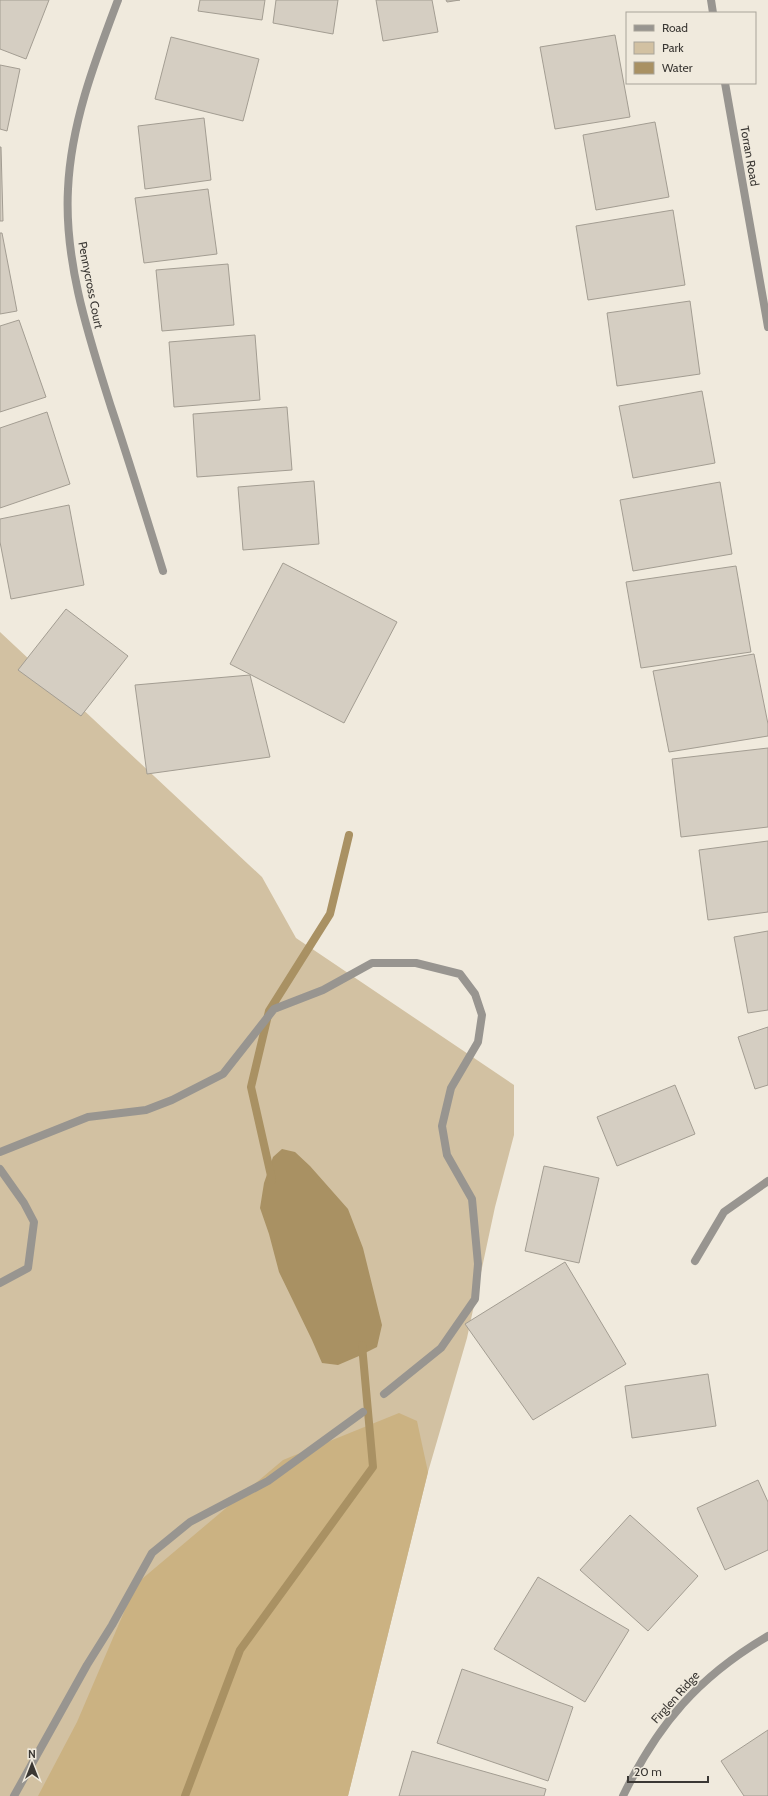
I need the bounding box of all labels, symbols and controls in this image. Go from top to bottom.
legend [626,12,756,84]
text: Road [662,20,688,35]
text: Park [662,40,684,55]
text: Water [662,60,693,75]
street label: Torran Road [737,125,763,187]
street label: Pennycross Court [75,240,107,330]
street label: Firglen Ridge [648,1668,702,1726]
north arrow [12,1744,52,1784]
text: N [28,1747,36,1761]
scale bar [628,1758,708,1784]
text: 20 m [634,1764,662,1779]

